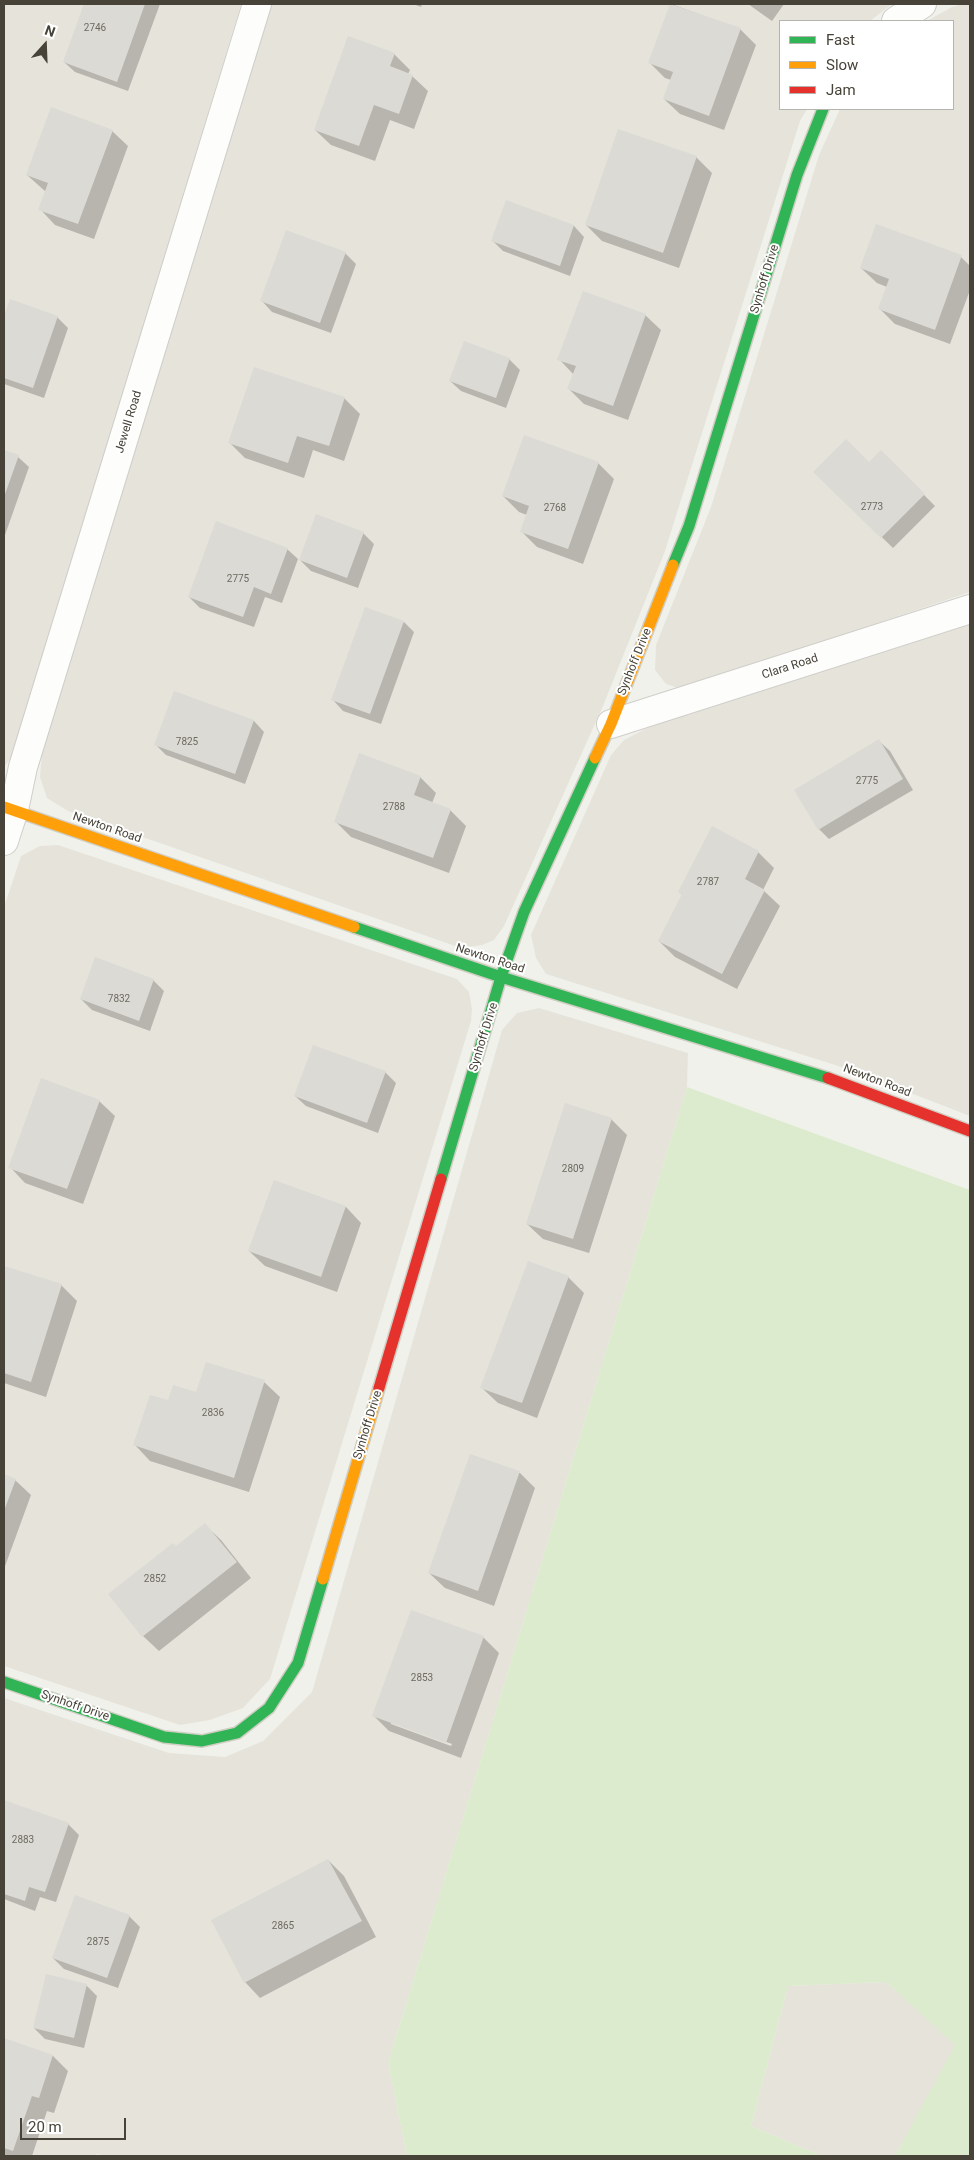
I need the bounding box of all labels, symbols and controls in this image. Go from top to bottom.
north arrow [20,20,70,70]
legend [779,20,954,110]
text: N [43,22,58,40]
house number: 2746 [84,22,106,34]
text: Fast [826,31,855,49]
text: Slow [826,56,858,74]
text: Jam [826,81,856,99]
street label: Synhoff Drive [748,243,782,315]
street label: Jewell Road [113,389,145,455]
house number: 2773 [861,501,883,513]
house number: 2768 [544,502,566,514]
house number: 2775 [227,573,249,585]
street label: Synhoff Drive [615,626,655,698]
street label: Clara Road [760,651,820,683]
house number: 7825 [176,736,198,748]
house number: 2775 [856,775,878,787]
house number: 2788 [383,801,405,813]
street label: Newton Road [71,810,143,846]
house number: 2787 [697,876,719,888]
street label: Newton Road [454,941,526,977]
house number: 7832 [108,993,130,1005]
street label: Synhoff Drive [467,1001,501,1073]
street label: Newton Road [841,1061,913,1101]
house number: 2809 [562,1163,584,1175]
street label: Synhoff Drive [351,1389,385,1461]
house number: 2836 [202,1407,224,1419]
house number: 2852 [144,1573,166,1585]
house number: 2853 [411,1672,433,1684]
street label: Synhoff Drive [39,1688,111,1724]
house number: 2883 [12,1834,34,1846]
house number: 2865 [272,1920,294,1932]
house number: 2875 [87,1936,109,1948]
scale bar [22,2108,129,2140]
text: 20 m [28,2118,62,2136]

